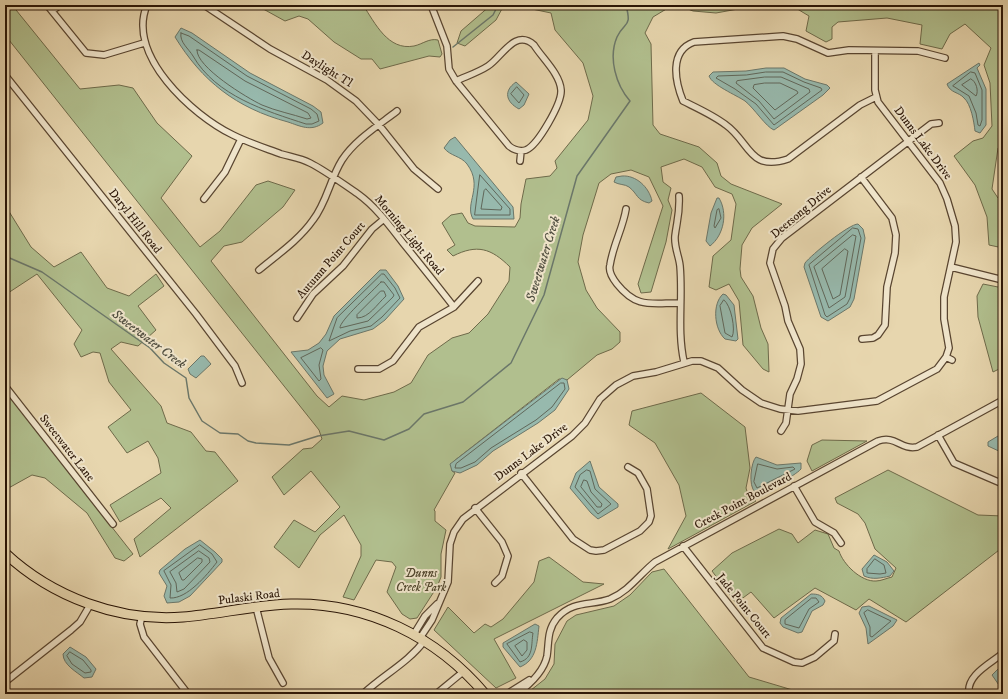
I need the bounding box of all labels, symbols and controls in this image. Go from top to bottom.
street label: Daylight Tl [299,47,356,91]
street label: Dunns Lake Drive [891,103,955,183]
street label: Deersong Drive [768,182,834,242]
street label: Daryl Hill Road [105,186,165,256]
street label: Morning Light Road [371,192,447,278]
water label: Sweetwater Creek [522,214,564,305]
street label: Autumn Point Court [293,218,369,302]
water label: Sweetwater Creek [108,305,190,372]
street label: Sweetwater Lane [36,411,98,485]
street label: Dunns Lake Drive [491,420,571,484]
street label: Creek Point Boulevard [692,469,794,533]
park label: Dunns Creek Park [396,566,446,595]
street label: Jade Point Court [713,570,775,642]
street label: Pulaski Road [217,586,281,608]

